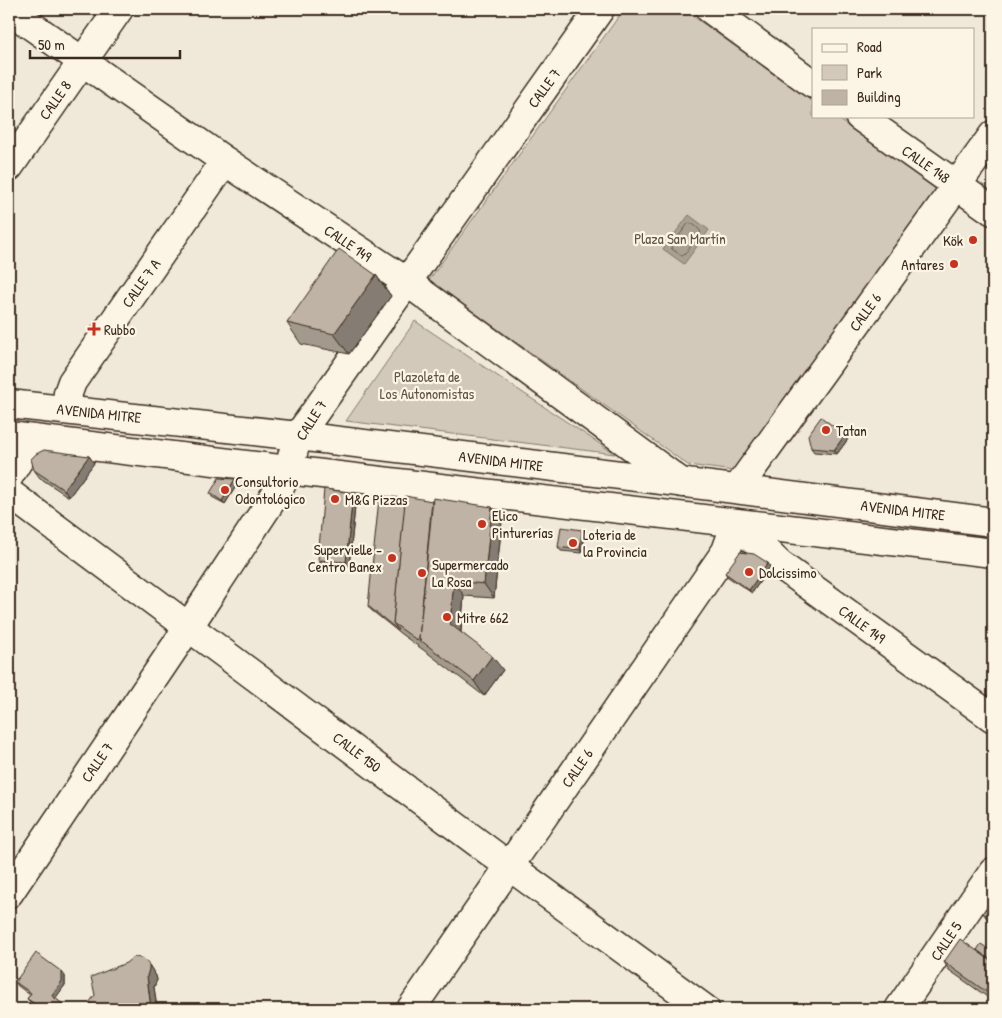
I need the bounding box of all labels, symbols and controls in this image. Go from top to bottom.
scale bar [30,28,180,60]
legend [812,28,974,118]
text: 50 m [38,34,65,55]
text: Road [857,36,882,57]
text: Park [857,62,882,83]
street label: CALLE 7 [523,64,565,112]
street label: CALLE 8 [34,76,76,124]
text: Building [857,86,901,107]
street label: CALLE 148 [898,140,954,188]
street label: CALLE 149 [320,219,376,267]
park label: Plaza San Martín [634,228,726,249]
place label: Kök [943,230,963,251]
marker: Kök [967,234,979,246]
street label: CALLE 7 A [117,254,166,312]
place label: Antares [901,254,944,275]
marker: Antares [948,258,960,270]
street label: CALLE 6 [844,289,886,335]
place label: Rubbo [104,319,135,340]
marker: Rubbo [88,323,100,335]
park label: Plazoleta de Los Autonomistas [380,366,474,404]
street label: CALLE 7 [290,396,332,444]
street label: AVENIDA MITRE [56,398,143,428]
place label: Tatan [836,420,867,441]
marker: Tatan [820,424,832,436]
street label: AVENIDA MITRE [458,445,545,477]
place label: Consultorio Odontológico [235,471,305,509]
marker: Consultorio Odontológico [219,484,231,496]
place label: M&G Pizzas [345,489,408,510]
marker: M&G Pizzas [329,493,341,505]
street label: AVENIDA MITRE [860,494,947,526]
place label: Elico Pinturerías [492,505,553,543]
marker: Elico Pinturerías [476,518,488,530]
place label: Loteria de la Provincia [583,524,647,562]
marker: Loteria de la Provincia [567,537,579,549]
place label: Supervielle - Centro Banex [308,539,382,577]
marker: Supervielle - Centro Banex [386,552,398,564]
place label: Supermercado La Rosa [432,554,509,592]
place label: Dolcissimo [759,562,817,583]
marker: Dolcissimo [743,566,755,578]
marker: Supermercado La Rosa [416,567,428,579]
street label: CALLE 149 [834,600,890,648]
place label: Mitre 662 [457,607,509,628]
marker: Mitre 662 [441,611,453,623]
street label: CALLE 150 [329,727,386,777]
street label: CALLE 7 [76,738,118,786]
street label: CALLE 6 [556,744,598,792]
street label: CALLE 5 [925,917,967,965]

